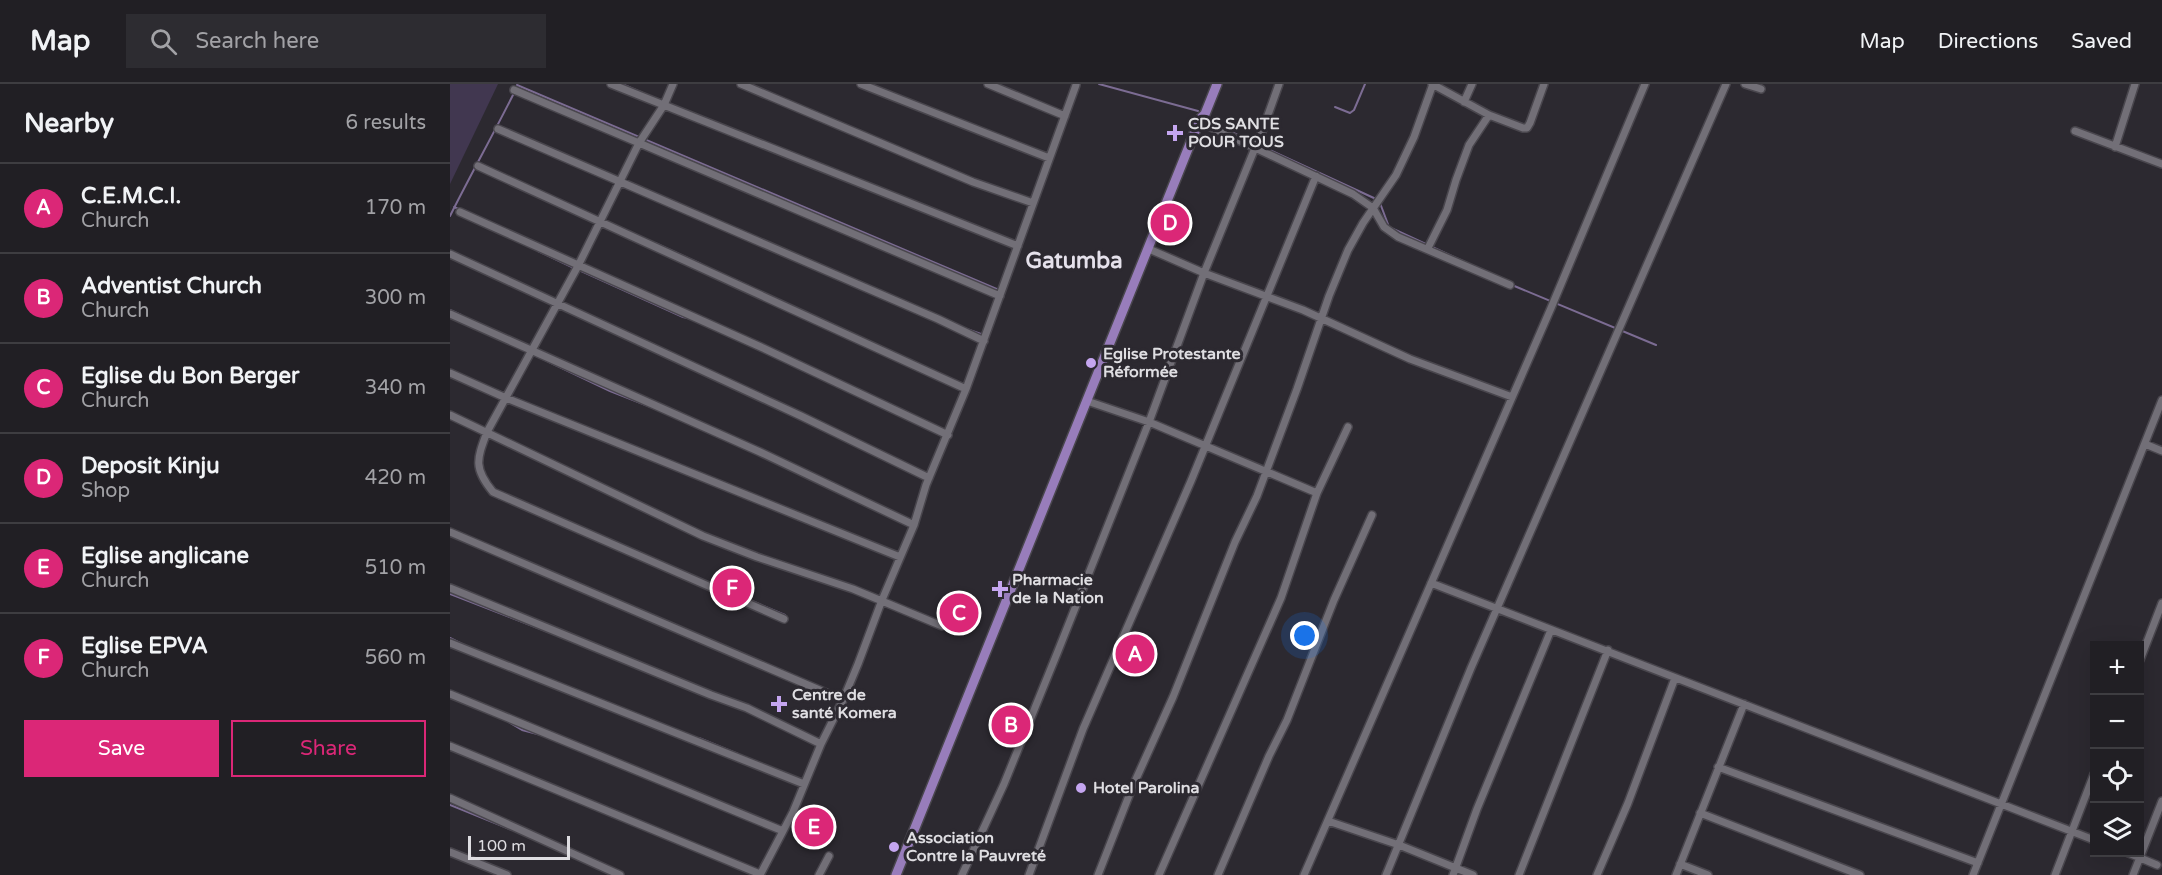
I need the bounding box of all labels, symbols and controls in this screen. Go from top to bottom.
search box [126,14,546,68]
text: Map [30,24,90,58]
icon: search [147,25,180,58]
text: Search here [195,28,319,54]
text: Map [1859,29,1905,54]
text: Directions [1938,29,2038,54]
text: Saved [2071,29,2132,54]
text: Nearby [24,108,114,139]
text: 6 results [346,111,426,135]
place label: CDS SANTE POUR TOUS [1188,114,1284,152]
marker: CDS SANTE POUR TOUS [1166,124,1184,142]
text: C.E.M.C.I. [81,183,181,209]
text: A [36,196,51,220]
text: 170 m [365,196,426,220]
pin: D [1150,200,1190,246]
text: Church [81,209,149,233]
district label: Gatumba [1026,248,1123,274]
text: Adventist Church [81,273,262,299]
text: B [37,286,50,310]
text: 300 m [365,286,426,310]
text: Church [81,299,149,323]
place label: Eglise Protestante Réformée [1103,344,1241,382]
marker: Eglise Protestante Réformée [1084,356,1098,370]
text: Eglise du Bon Berger [81,363,299,389]
text: C [37,376,50,400]
text: 340 m [365,376,426,400]
text: Church [81,389,149,413]
text: Deposit Kinju [81,453,220,479]
text: D [36,466,51,490]
text: 420 m [365,466,426,490]
text: Shop [81,479,130,503]
text: Eglise anglicane [81,543,249,569]
text: E [37,556,50,580]
text: 510 m [365,556,426,580]
pin: F [712,566,752,610]
text: Church [81,569,149,593]
place label: Pharmacie de la Nation [1012,570,1104,608]
marker: Pharmacie de la Nation [993,582,1007,596]
pin: C [940,590,978,636]
your location [1290,621,1319,650]
pin: A [1116,632,1154,676]
text: Eglise EPVA [81,633,208,659]
map controls [2090,641,2144,857]
button: + [2090,641,2144,695]
text: F [37,646,50,670]
text: 560 m [365,646,426,670]
text: Church [81,659,149,683]
place label: Centre de santé Komera [792,685,897,723]
marker: Centre de santé Komera [770,695,788,713]
button: − [2090,695,2144,749]
pin: B [992,702,1030,748]
button: Save [24,720,219,777]
button: Share [231,720,426,777]
button: locate [2090,749,2144,803]
place label: Hotel Parolina [1093,778,1199,798]
marker: Hotel Parolina [1074,781,1088,795]
button: layers [2090,803,2144,857]
pin: E [794,804,834,850]
place label: Association Contre la Pauvreté [906,828,1046,866]
scale bar [468,833,570,860]
text: 100 m [477,836,526,856]
marker: Association Contre la Pauvreté [887,840,901,854]

